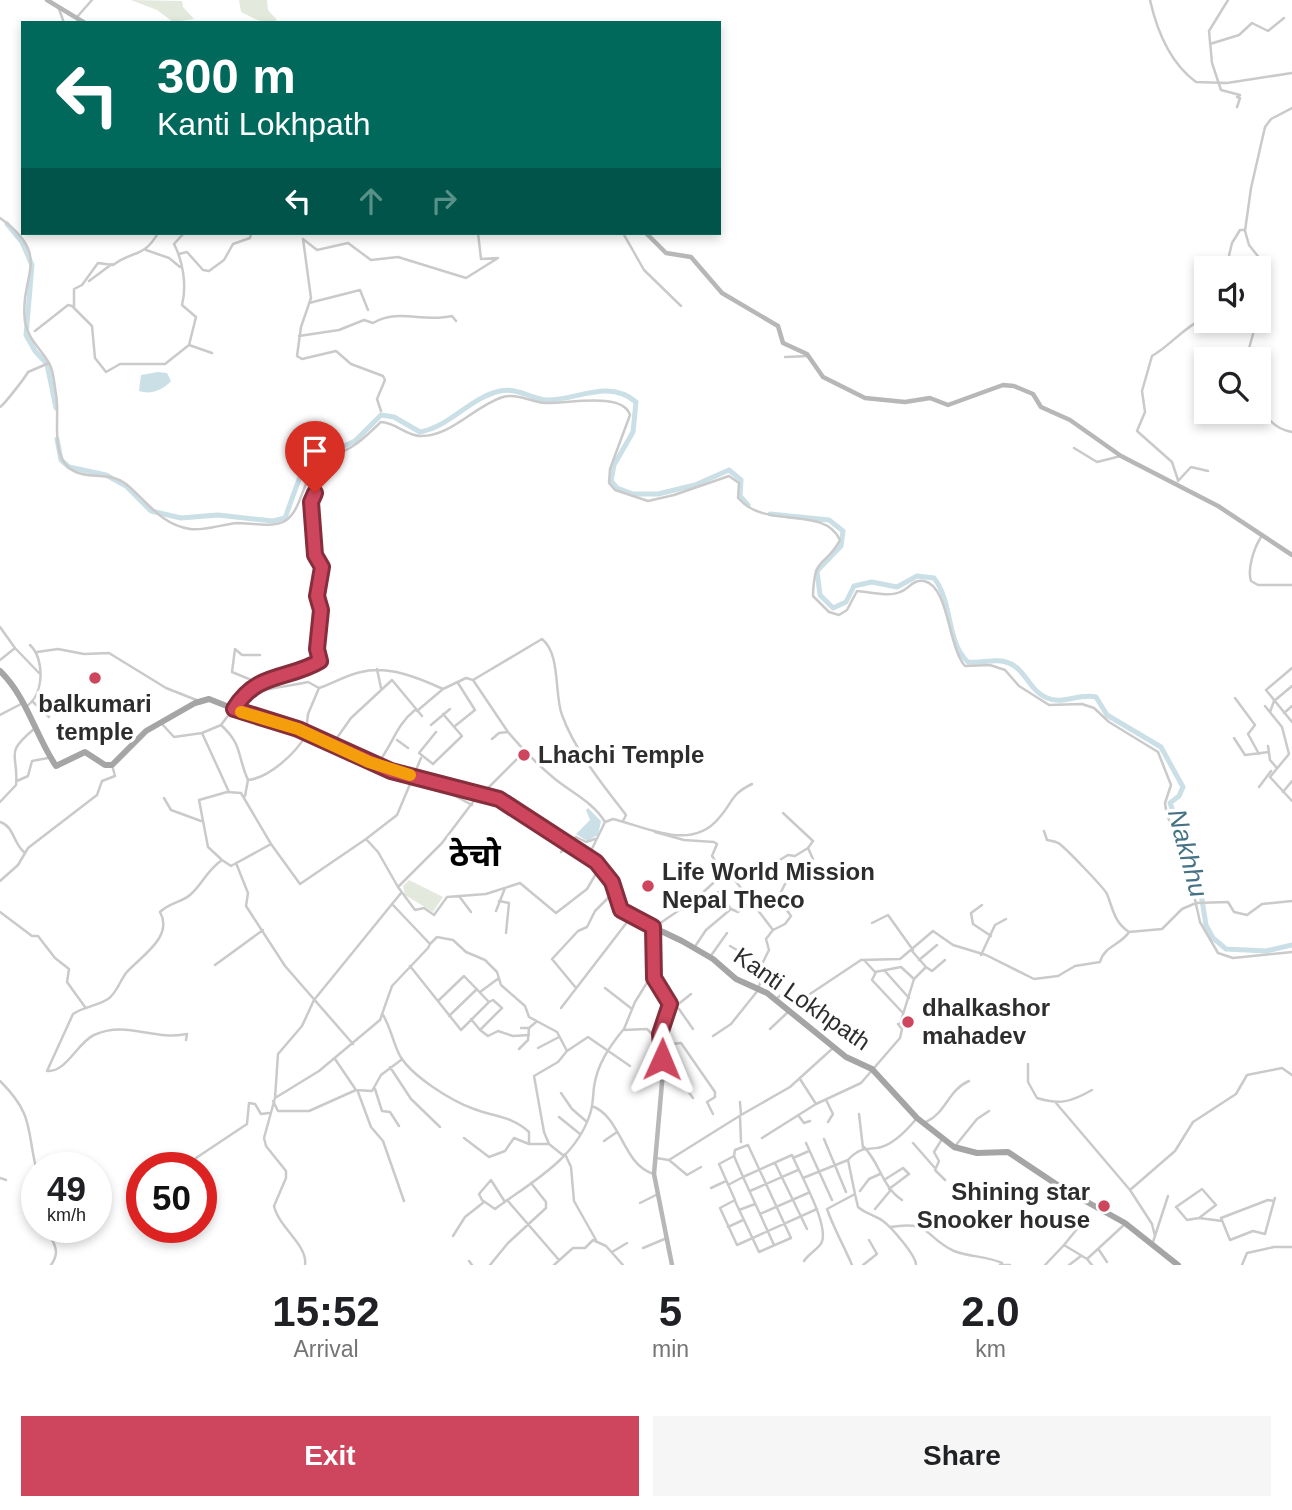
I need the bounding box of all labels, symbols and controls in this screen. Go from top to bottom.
icon: left [42,49,133,140]
text: 300 m [157,49,296,103]
text: Kanti Lokhpath [157,106,371,142]
icon: left [279,182,317,220]
icon: ahead [352,182,390,220]
icon: right [425,182,463,220]
map controls [1194,256,1271,424]
button: sound [1194,256,1271,333]
button: search [1194,347,1271,424]
pin [285,421,345,493]
icon: arrive [296,432,334,470]
marker: balkumari temple [87,670,103,686]
place label: balkumari temple [38,690,152,745]
place label: Lhachi Temple [538,741,704,768]
marker: Lhachi Temple [516,747,532,763]
water label: Nakhhu [1162,806,1214,900]
district label: ठेचो [449,837,501,873]
place label: Life World Mission Nepal Theco [662,858,875,913]
marker: Life World Mission Nepal Theco [640,878,656,894]
street label: Kanti Lokhpath [729,942,876,1056]
place label: dhalkashor mahadev [922,994,1050,1049]
marker: dhalkashor mahadev [900,1014,916,1030]
position arrow [625,1022,699,1096]
speed limit sign: 50 [126,1152,217,1243]
text: 49 [47,1169,86,1208]
place label: Shining star Snooker house [917,1178,1090,1233]
marker: Shining star Snooker house [1096,1198,1112,1214]
text: km/h [47,1205,86,1225]
text: 15:52 [272,1288,380,1335]
text: 5 [659,1288,682,1335]
text: 2.0 [961,1288,1020,1335]
text: Arrival [293,1336,359,1362]
text: min [652,1336,689,1362]
text: km [975,1336,1006,1362]
button: Exit [21,1416,639,1496]
button: Share [653,1416,1271,1496]

